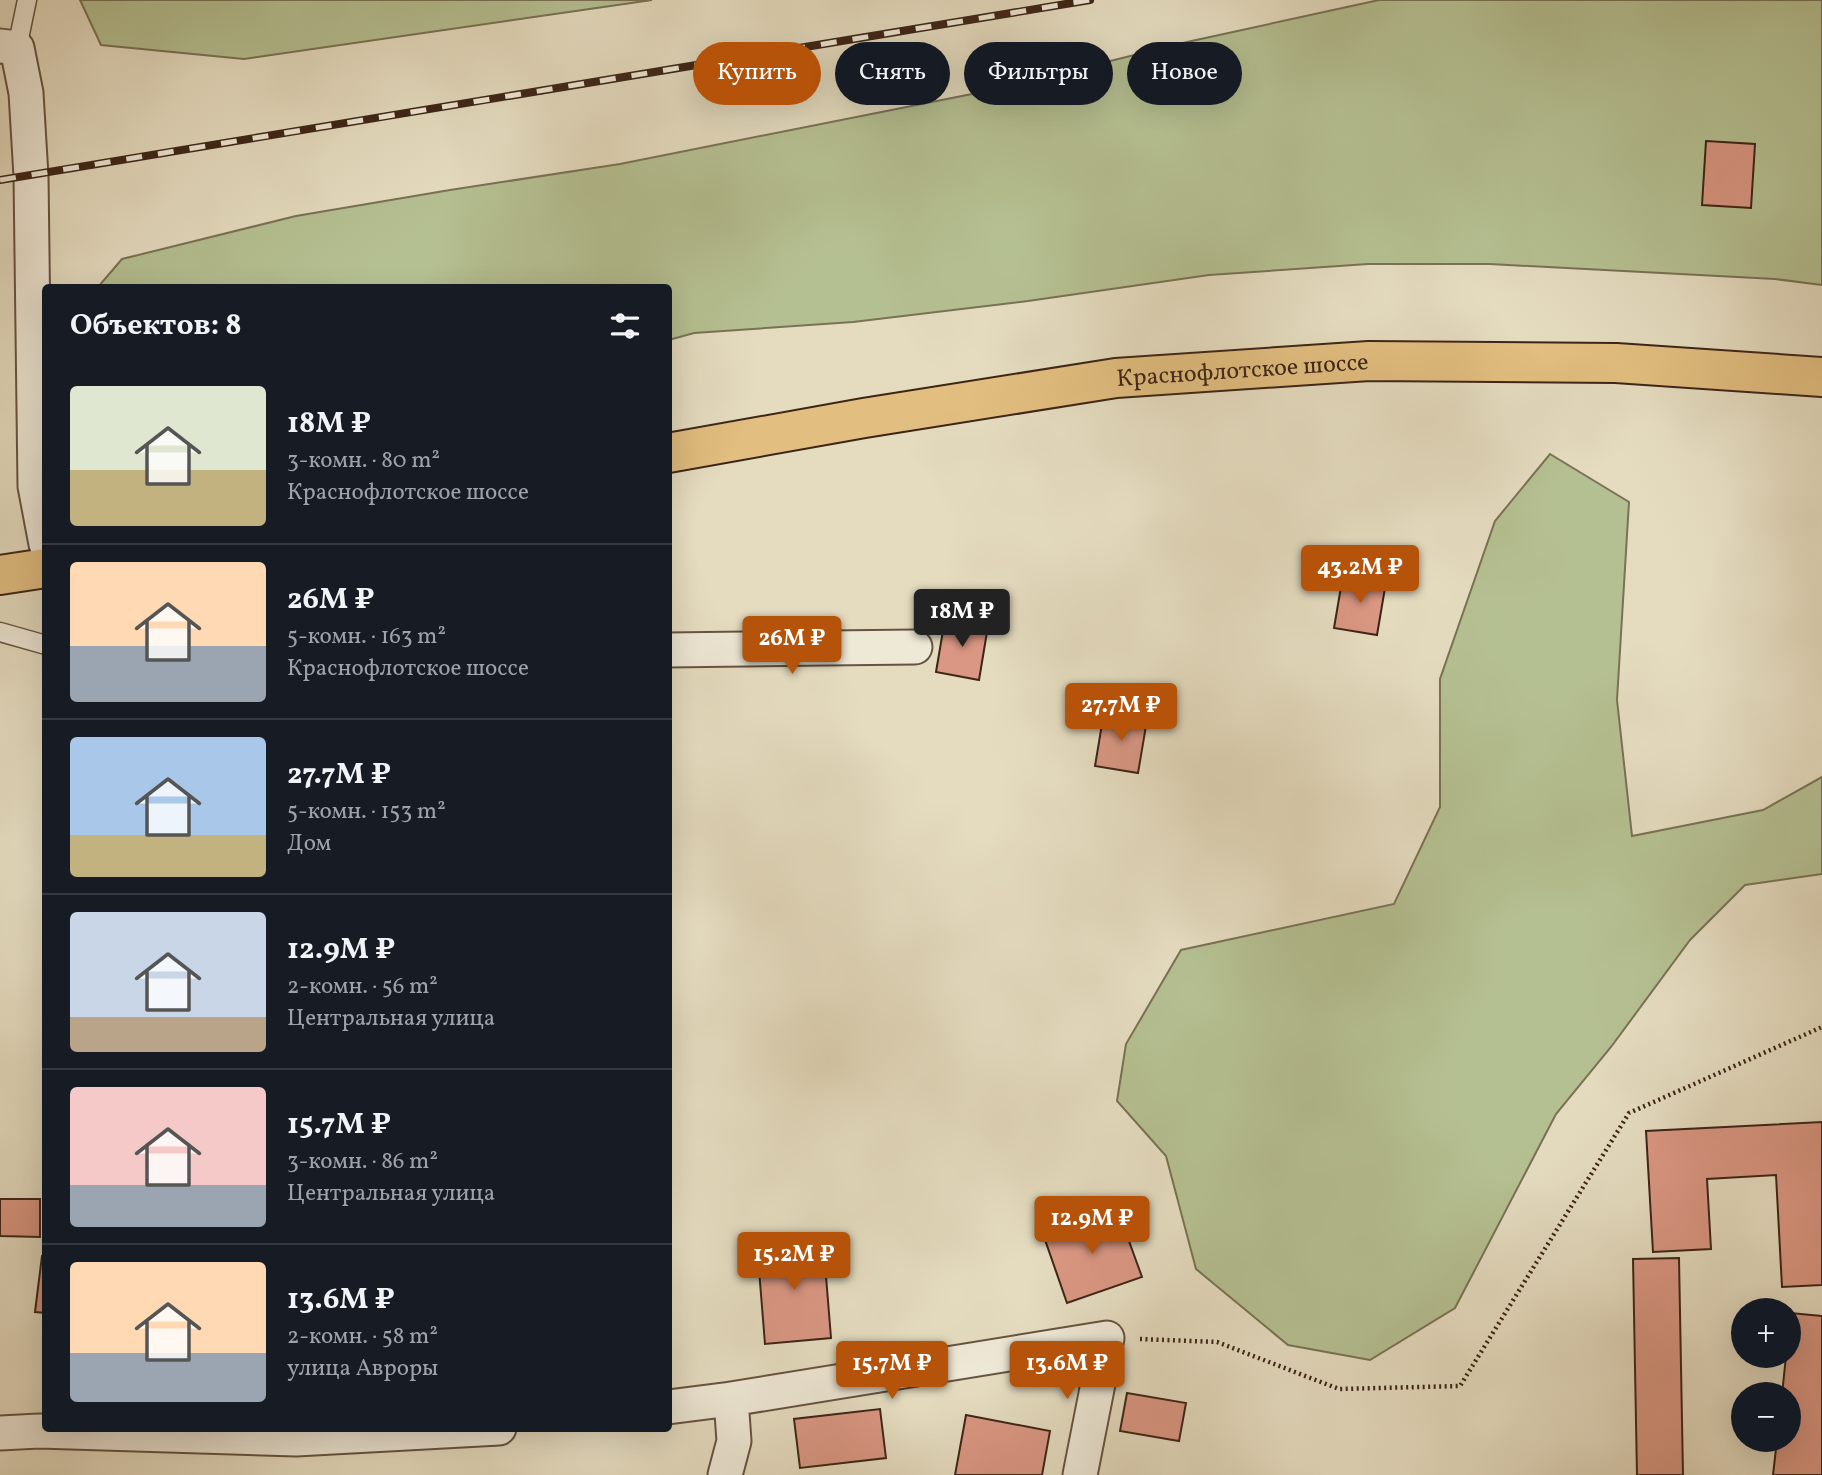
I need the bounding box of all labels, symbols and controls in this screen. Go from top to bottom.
chip: Купить [693,42,821,105]
chip: Снять [835,42,950,105]
chip: Фильтры [964,42,1113,105]
chip: Новое [1127,42,1242,105]
text: Объектов: 8 [70,305,242,347]
icon: filters [606,307,644,345]
street label: Краснофлотское шоссе [1115,346,1370,397]
text: 18M ₽ [287,403,371,445]
icon: home [126,414,210,498]
text: 3-комн. · 80 m² [287,445,440,477]
text: Краснофлотское шоссе [287,477,529,509]
pin: 43.2M ₽ [1295,546,1425,605]
text: 43.2M ₽ [1317,552,1403,584]
text: 26M ₽ [287,579,375,621]
icon: home [126,590,210,674]
pin: 18M ₽ [913,590,1011,649]
text: 18M ₽ [930,596,994,628]
pin: 26M ₽ [743,616,841,676]
text: 5-комн. · 163 m² [287,621,446,653]
text: 26M ₽ [758,623,826,655]
text: Краснофлотское шоссе [287,653,529,685]
pin: 27.7M ₽ [1056,684,1186,743]
text: 27.7M ₽ [1081,690,1161,722]
text: 27.7M ₽ [287,754,391,796]
icon: home [126,765,210,849]
text: 5-комн. · 153 m² [287,796,446,828]
text: Дом [287,828,331,860]
text: 12.9M ₽ [287,929,395,971]
icon: home [126,940,210,1024]
text: 2-комн. · 56 m² [287,971,438,1003]
text: Центральная улица [287,1003,495,1035]
text: 15.7M ₽ [287,1104,391,1146]
icon: home [126,1115,210,1199]
text: 3-комн. · 86 m² [287,1146,438,1178]
text: Центральная улица [287,1178,495,1210]
pin: 12.9M ₽ [1027,1196,1157,1256]
text: 12.9M ₽ [1050,1203,1134,1235]
pin: 15.2M ₽ [729,1232,859,1292]
text: 15.2M ₽ [753,1239,835,1271]
text: 13.6M ₽ [287,1279,395,1321]
icon: home [126,1290,210,1374]
map controls [1731,1298,1801,1452]
button: + [1731,1298,1801,1368]
text: 2-комн. · 58 m² [287,1321,438,1353]
pin: 15.7M ₽ [827,1342,957,1401]
pin: 13.6M ₽ [1002,1342,1132,1401]
text: 15.7M ₽ [852,1348,932,1380]
text: 13.6M ₽ [1026,1348,1108,1380]
text: улица Авроры [287,1353,438,1385]
button: − [1731,1382,1801,1452]

